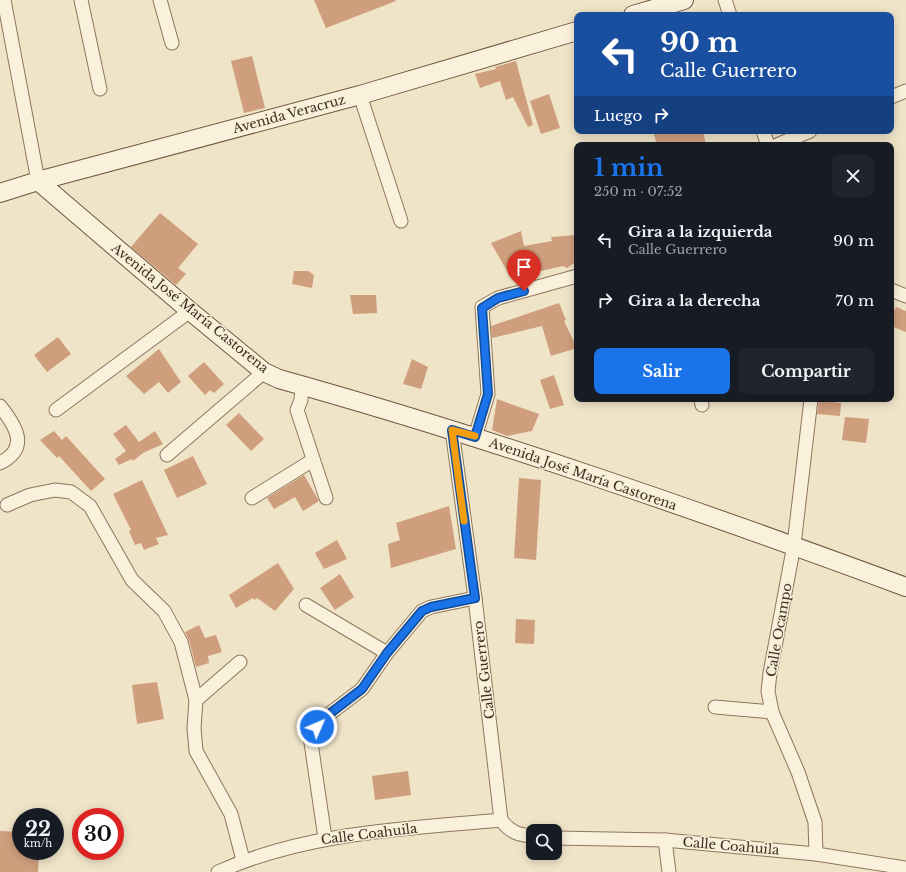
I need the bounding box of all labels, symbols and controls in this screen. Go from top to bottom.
text: 90 m [660,25,738,60]
icon: left [594,28,646,80]
text: Calle Guerrero [660,60,797,82]
street label: Avenida Veracruz [230,91,347,137]
icon: right [650,104,672,126]
text: Luego [594,106,642,125]
text: 1 min [594,153,664,182]
button: close [832,155,874,197]
text: 250 m · 07:52 [594,183,682,200]
text: Gira a la izquierda [628,222,772,241]
icon: left [594,229,616,251]
text: 90 m [833,231,874,250]
street label: Avenida José María Castorena [107,239,273,377]
text: Calle Guerrero [628,241,727,258]
pin [507,250,541,291]
icon: arrive [513,256,535,278]
icon: right [594,289,616,311]
text: Gira a la derecha [628,291,760,310]
text: 70 m [835,291,874,310]
button: Salir [594,348,730,394]
button: Compartir [738,348,874,394]
street label: Avenida José María Castorena [486,434,680,514]
street label: Calle Ocampo [762,582,796,678]
street label: Calle Guerrero [470,620,498,720]
position arrow [296,706,338,748]
speed limit sign: 30 [72,808,124,860]
text: 22 [25,817,51,841]
street label: Calle Coahuila [320,820,419,848]
map controls [526,824,562,860]
button: search [526,824,562,860]
street label: Calle Coahuila [682,833,781,859]
text: km/h [24,837,52,850]

